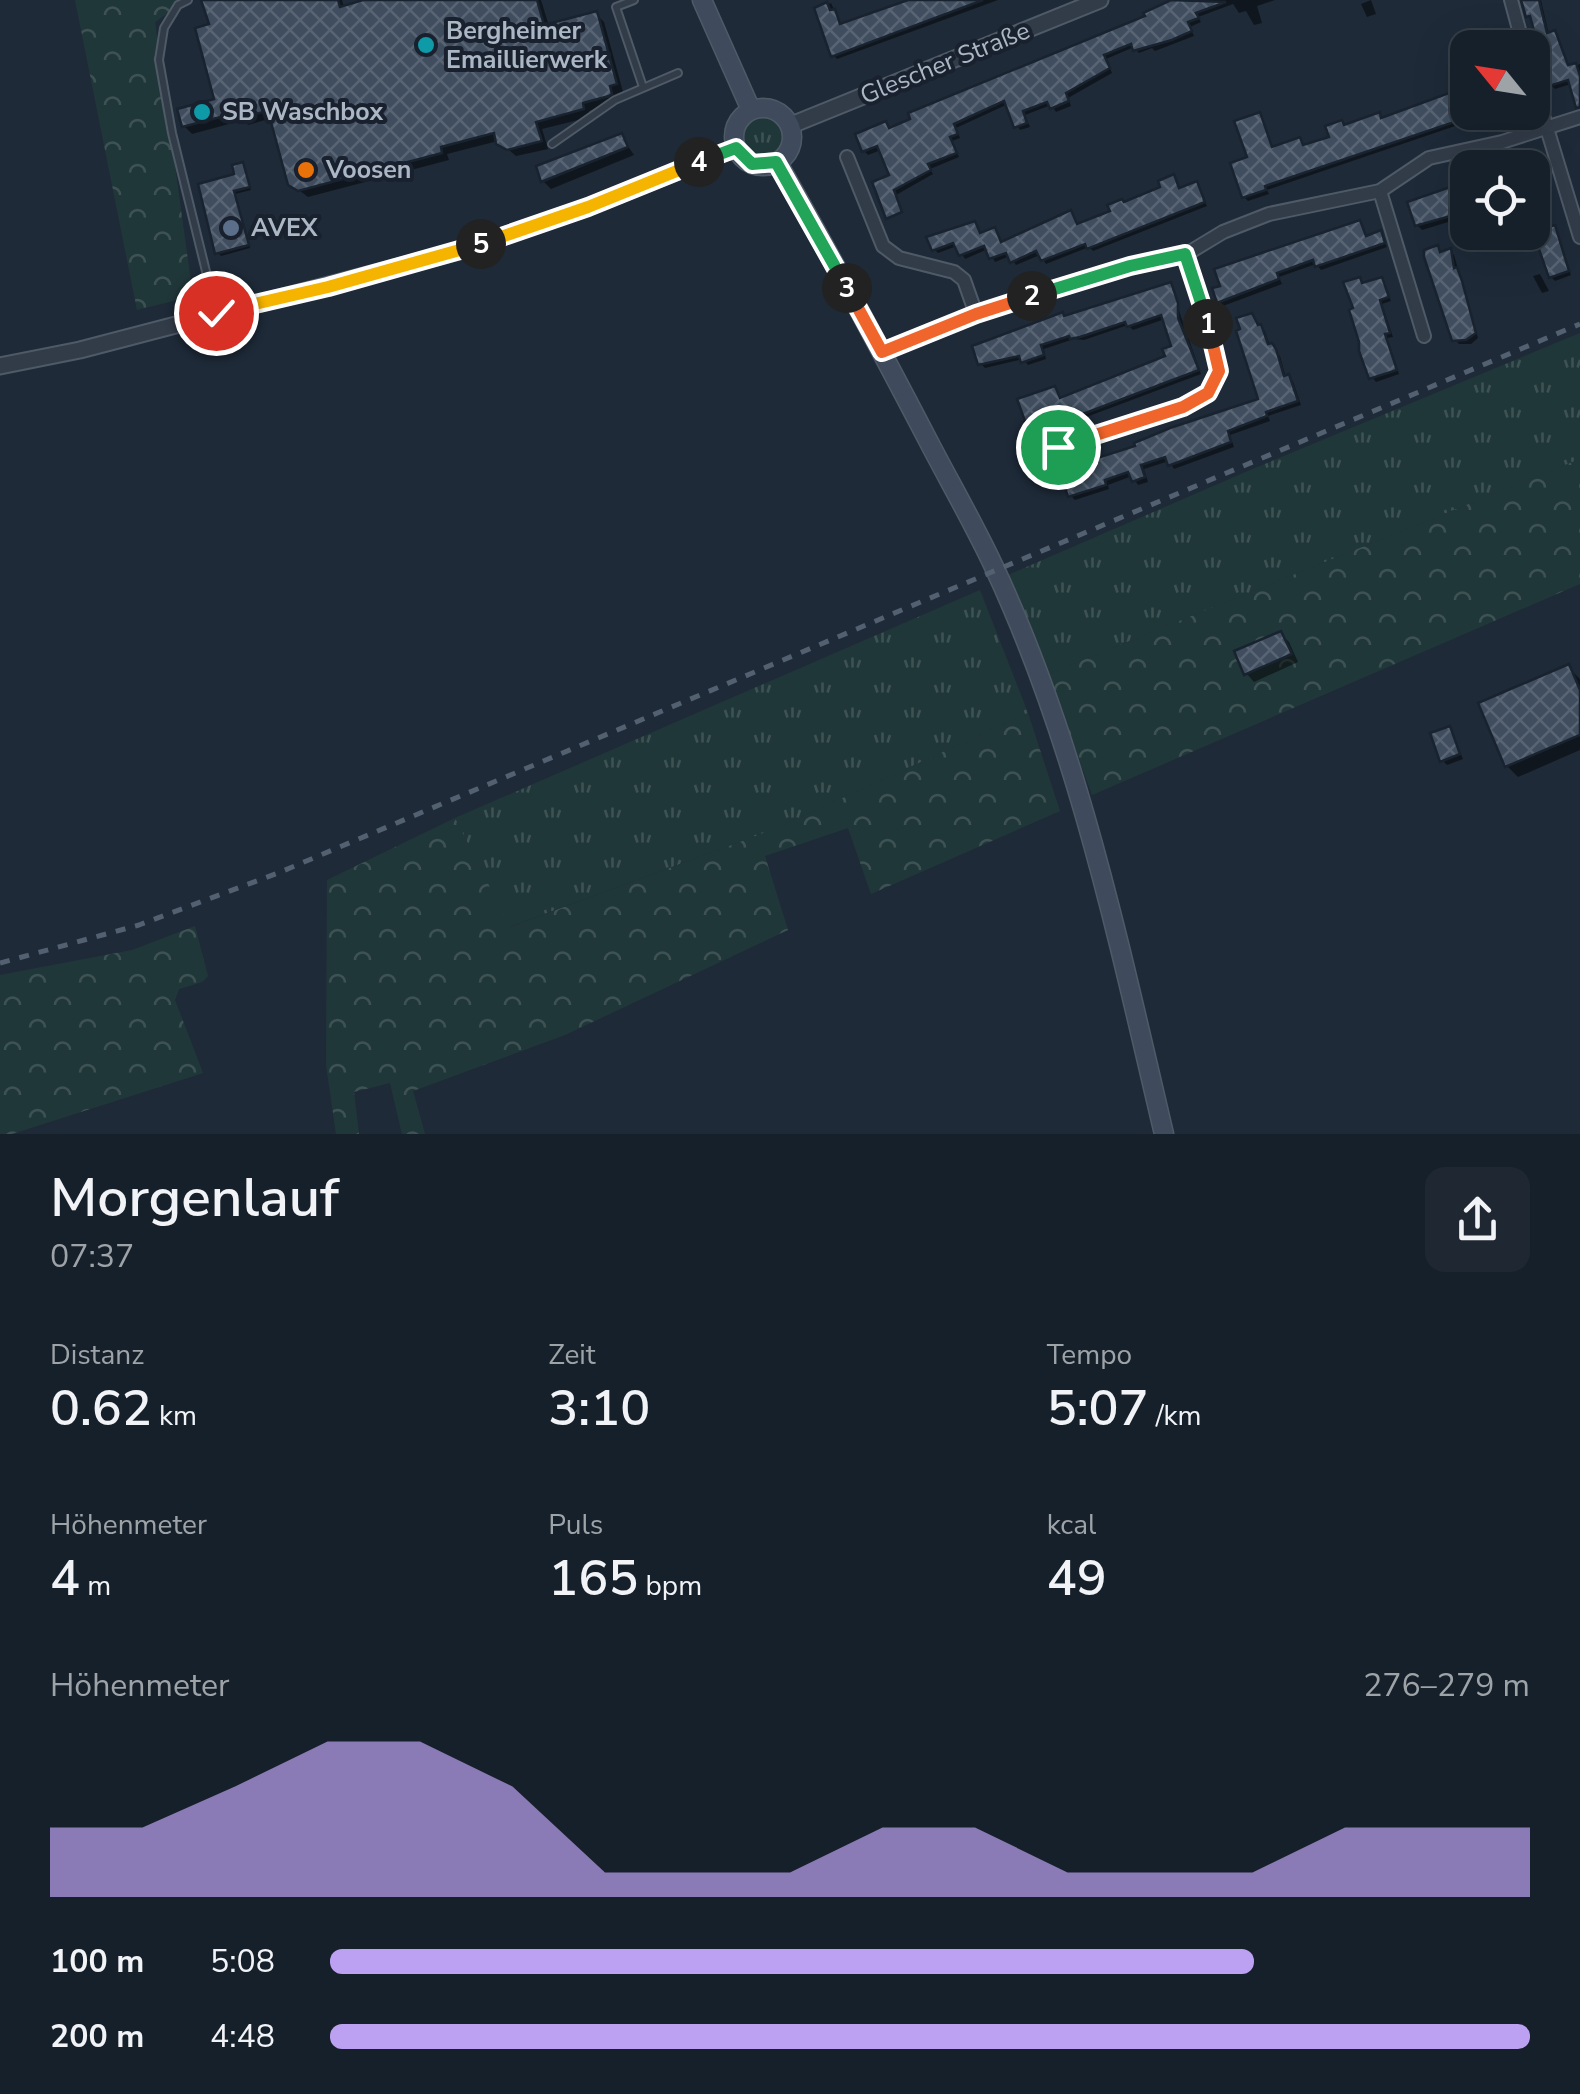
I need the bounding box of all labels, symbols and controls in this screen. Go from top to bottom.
place label: Bergheimer Emaillierwerk [446,14,608,77]
street label: Glescher Straße [855,14,1035,112]
north arrow [1450,30,1550,130]
map controls [1450,30,1550,250]
marker: Bergheimer Emaillierwerk [415,34,437,56]
place label: SB Waschbox [222,95,383,129]
marker: SB Waschbox [191,101,213,123]
pin: 4 [674,137,724,187]
text: 4 [691,143,707,181]
button: locate [1450,150,1550,250]
place label: Voosen [325,153,411,187]
marker: Voosen [295,159,317,181]
place label: AVEX [251,211,318,245]
marker: AVEX [220,217,242,239]
pin: 5 [456,219,506,269]
text: 5 [473,225,489,263]
pin: 3 [822,263,872,313]
text: 3 [839,269,855,307]
pin [174,271,259,356]
pin: 2 [1007,271,1057,321]
text: 2 [1024,277,1040,315]
icon: check [189,286,244,341]
pin: 1 [1183,299,1233,349]
text: 1 [1200,305,1216,343]
pin [1016,405,1101,490]
icon: arrive [1031,420,1086,475]
text: Morgenlauf [50,1160,339,1235]
button: share [1425,1167,1530,1272]
text: 07:37 [50,1235,134,1278]
text: Distanz [50,1336,144,1374]
text: Zeit [548,1336,596,1374]
text: Tempo [1047,1336,1132,1374]
text: 0.62 [50,1374,152,1443]
text: 3:10 [548,1374,650,1443]
text: 5:07 [1047,1374,1149,1443]
text: km [152,1397,197,1435]
text: /km [1149,1397,1202,1435]
text: Höhenmeter [50,1506,207,1544]
text: Puls [548,1506,603,1544]
text: kcal [1047,1506,1096,1544]
text: 4 [50,1544,80,1613]
text: 165 [548,1544,638,1613]
text: 49 [1047,1544,1107,1613]
text: m [80,1567,111,1605]
text: bpm [638,1567,702,1605]
text: Höhenmeter [50,1664,229,1707]
text: 276–279 m [1363,1664,1530,1707]
text: 100 m [50,1940,144,1983]
text: 5:08 [210,1940,275,1983]
text: 200 m [50,2015,144,2058]
text: 4:48 [210,2015,275,2058]

